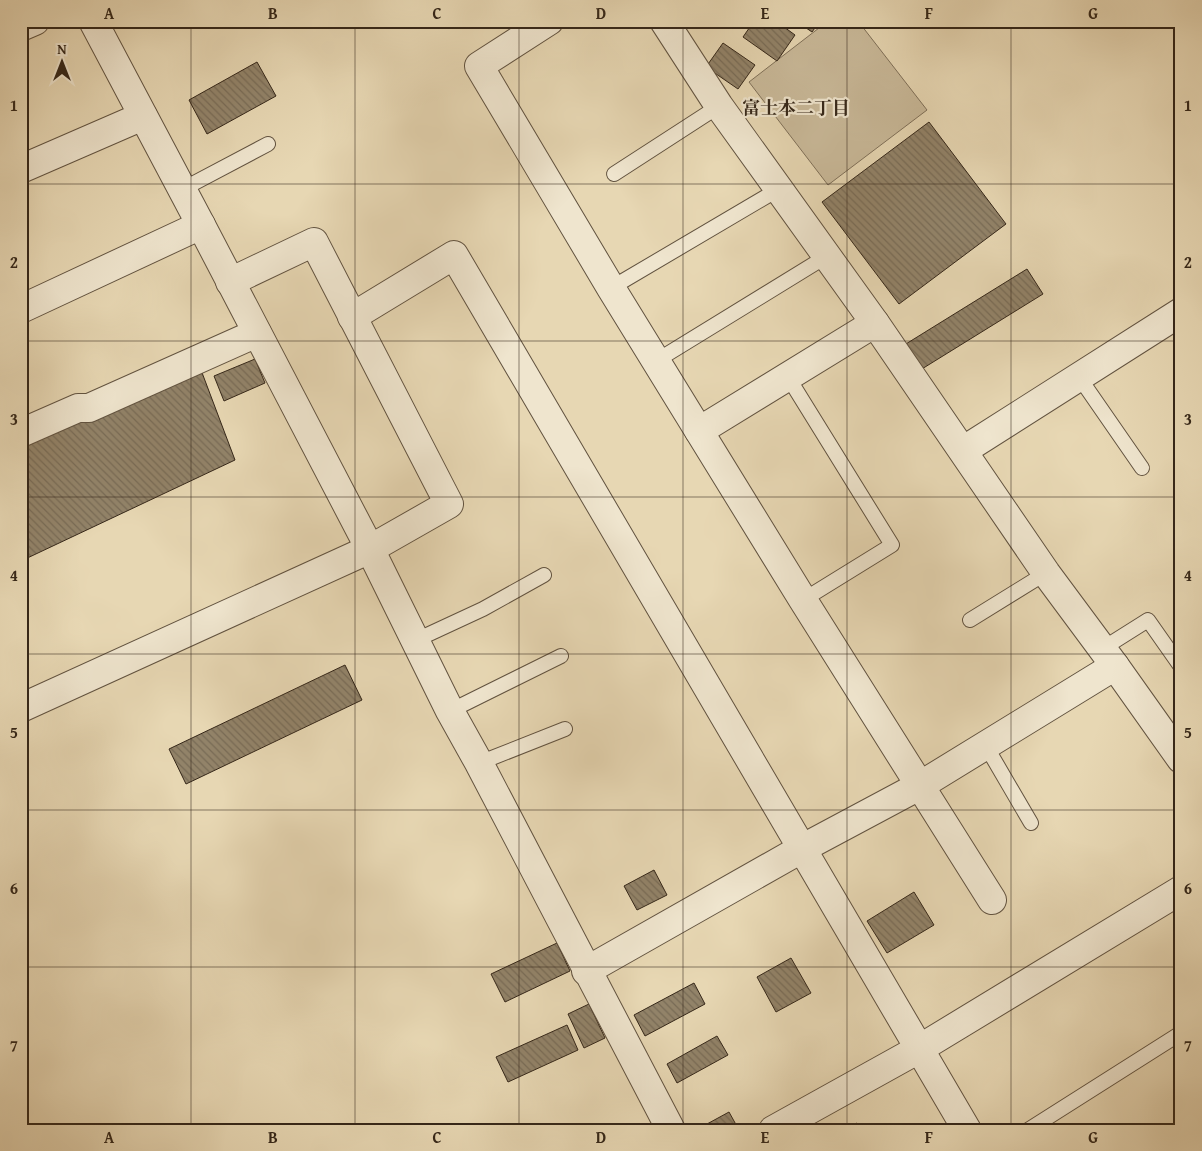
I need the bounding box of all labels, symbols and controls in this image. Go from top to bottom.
text: A [104,1,115,25]
text: B [268,1,278,25]
text: C [432,1,442,25]
text: D [596,1,606,25]
text: E [761,1,770,25]
text: F [925,1,933,25]
text: G [1088,1,1098,25]
north arrow [38,38,88,88]
text: N [57,39,67,59]
text: 1 [10,93,18,117]
text: 1 [1184,93,1192,117]
district label: 富士本二丁目 [742,94,850,121]
text: 2 [10,250,18,274]
text: 2 [1184,250,1192,274]
text: 3 [10,407,18,431]
text: 3 [1184,407,1192,431]
text: 4 [10,563,18,587]
text: 4 [1184,563,1192,587]
text: 5 [10,720,18,744]
text: 5 [1184,720,1192,744]
text: 6 [10,876,18,900]
text: 6 [1184,876,1192,900]
text: 7 [10,1033,18,1057]
text: 7 [1184,1033,1192,1057]
text: A [104,1125,115,1149]
text: B [268,1125,278,1149]
text: C [432,1125,442,1149]
text: D [596,1125,606,1149]
text: E [761,1125,770,1149]
text: F [925,1125,933,1149]
text: G [1088,1125,1098,1149]

